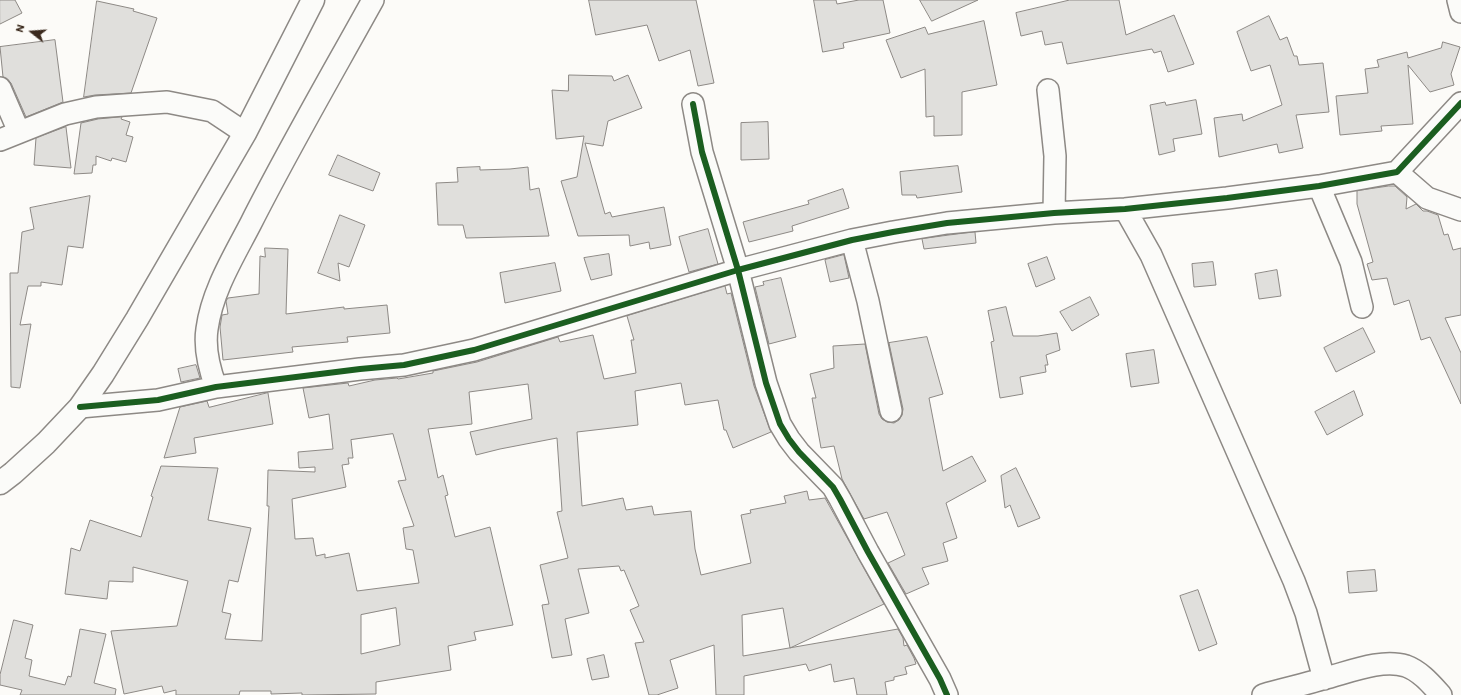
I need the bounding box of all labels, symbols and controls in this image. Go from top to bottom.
north arrow [12,12,52,52]
text: N [13,23,27,34]

